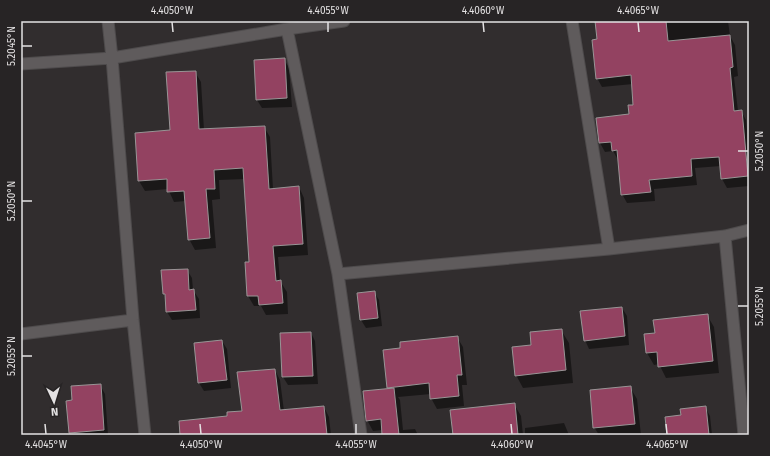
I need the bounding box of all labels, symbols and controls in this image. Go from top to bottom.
text: 4.4050°W [151,5,194,17]
text: 4.4055°W [307,5,350,17]
text: 4.4060°W [462,5,505,17]
text: 4.4065°W [617,5,660,17]
text: 5.2045°N [6,26,18,66]
text: 5.2050°N [754,131,766,171]
text: 5.2050°N [6,181,18,221]
text: 5.2055°N [754,286,766,326]
text: 5.2055°N [6,336,18,376]
north arrow [34,382,74,422]
text: N [51,405,59,418]
text: 4.4045°W [25,439,68,451]
text: 4.4050°W [180,439,223,451]
text: 4.4055°W [335,439,378,451]
text: 4.4060°W [491,439,534,451]
text: 4.4065°W [646,439,689,451]

